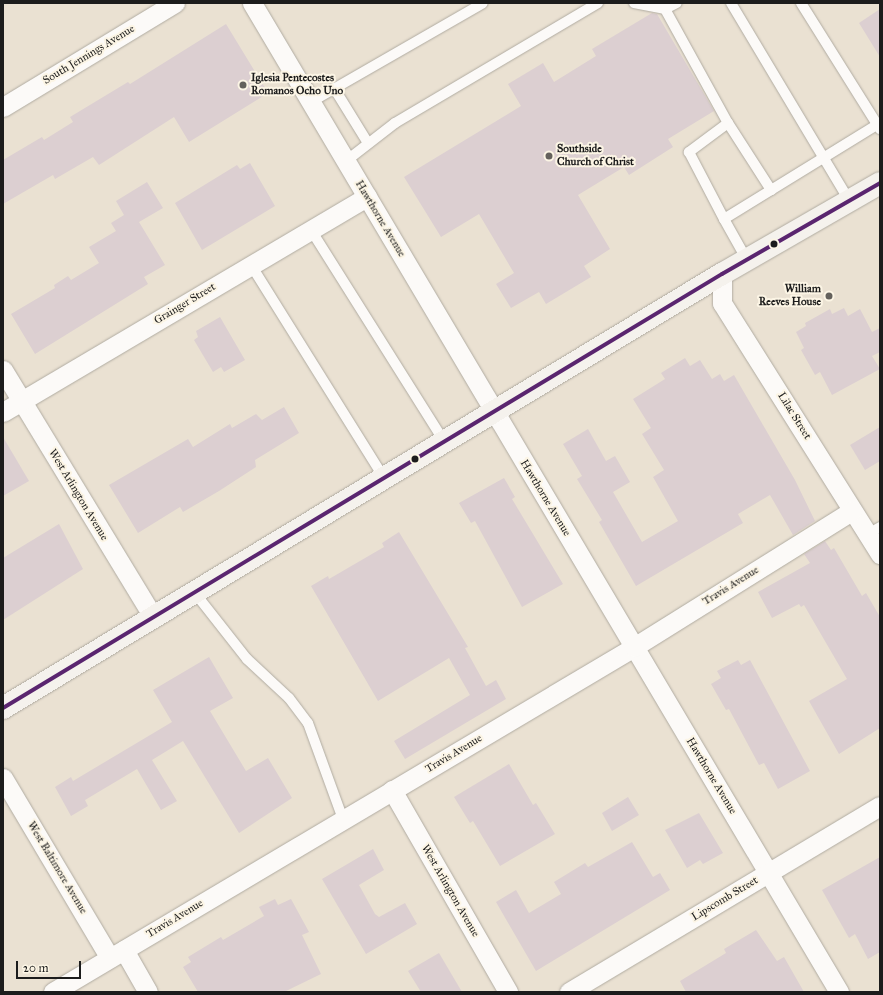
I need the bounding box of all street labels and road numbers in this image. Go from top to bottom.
street label: South Jennings Avenue [41,22,137,88]
street label: Hawthorne Avenue [352,178,408,260]
street label: Grainger Street [152,280,218,328]
street label: Lilac Street [774,390,814,442]
street label: West Arlington Avenue [45,447,111,543]
street label: Hawthorne Avenue [517,457,573,539]
street label: Travis Avenue [700,564,762,608]
street label: Travis Avenue [423,732,485,776]
street label: Hawthorne Avenue [683,735,739,817]
street label: West Baltimore Avenue [24,819,90,917]
street label: West Arlington Avenue [418,843,482,939]
street label: Lipscomb Street [689,874,761,924]
street label: Travis Avenue [144,897,206,941]

